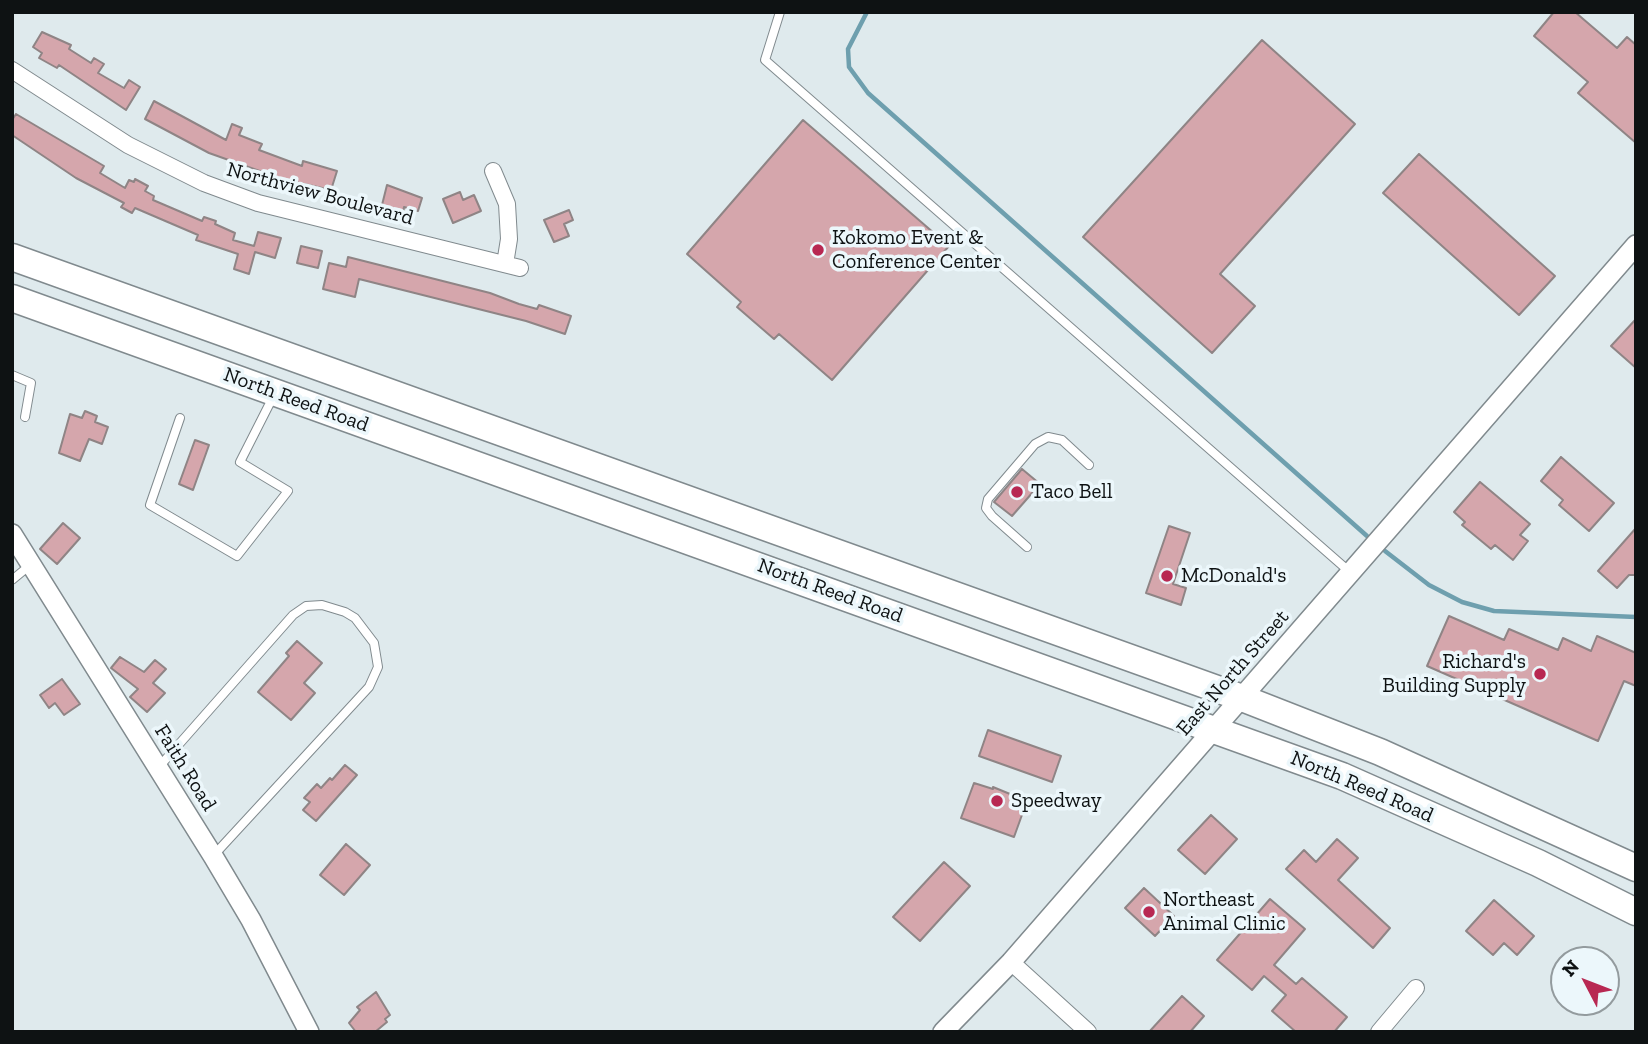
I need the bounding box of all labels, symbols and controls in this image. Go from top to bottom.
street label: Northview Boulevard [224,157,416,231]
place label: Kokomo Event & Conference Center [832,225,1002,275]
marker: Kokomo Event & Conference Center [810,242,826,258]
street label: North Reed Road [220,362,372,438]
place label: Taco Bell [1031,479,1113,505]
marker: Taco Bell [1009,484,1025,500]
street label: North Reed Road [754,553,906,629]
place label: McDonald's [1181,563,1286,589]
marker: McDonald's [1159,568,1175,584]
street label: East North Street [1171,605,1295,741]
place label: Richard's Building Supply [1382,649,1526,699]
marker: Richard's Building Supply [1532,666,1548,682]
street label: Faith Road [149,720,221,816]
street label: North Reed Road [1287,746,1437,828]
place label: Speedway [1011,788,1101,814]
marker: Speedway [989,793,1005,809]
place label: Northeast Animal Clinic [1163,887,1286,937]
marker: Northeast Animal Clinic [1141,904,1157,920]
north arrow [1550,946,1620,1016]
text: N [1557,955,1584,981]

